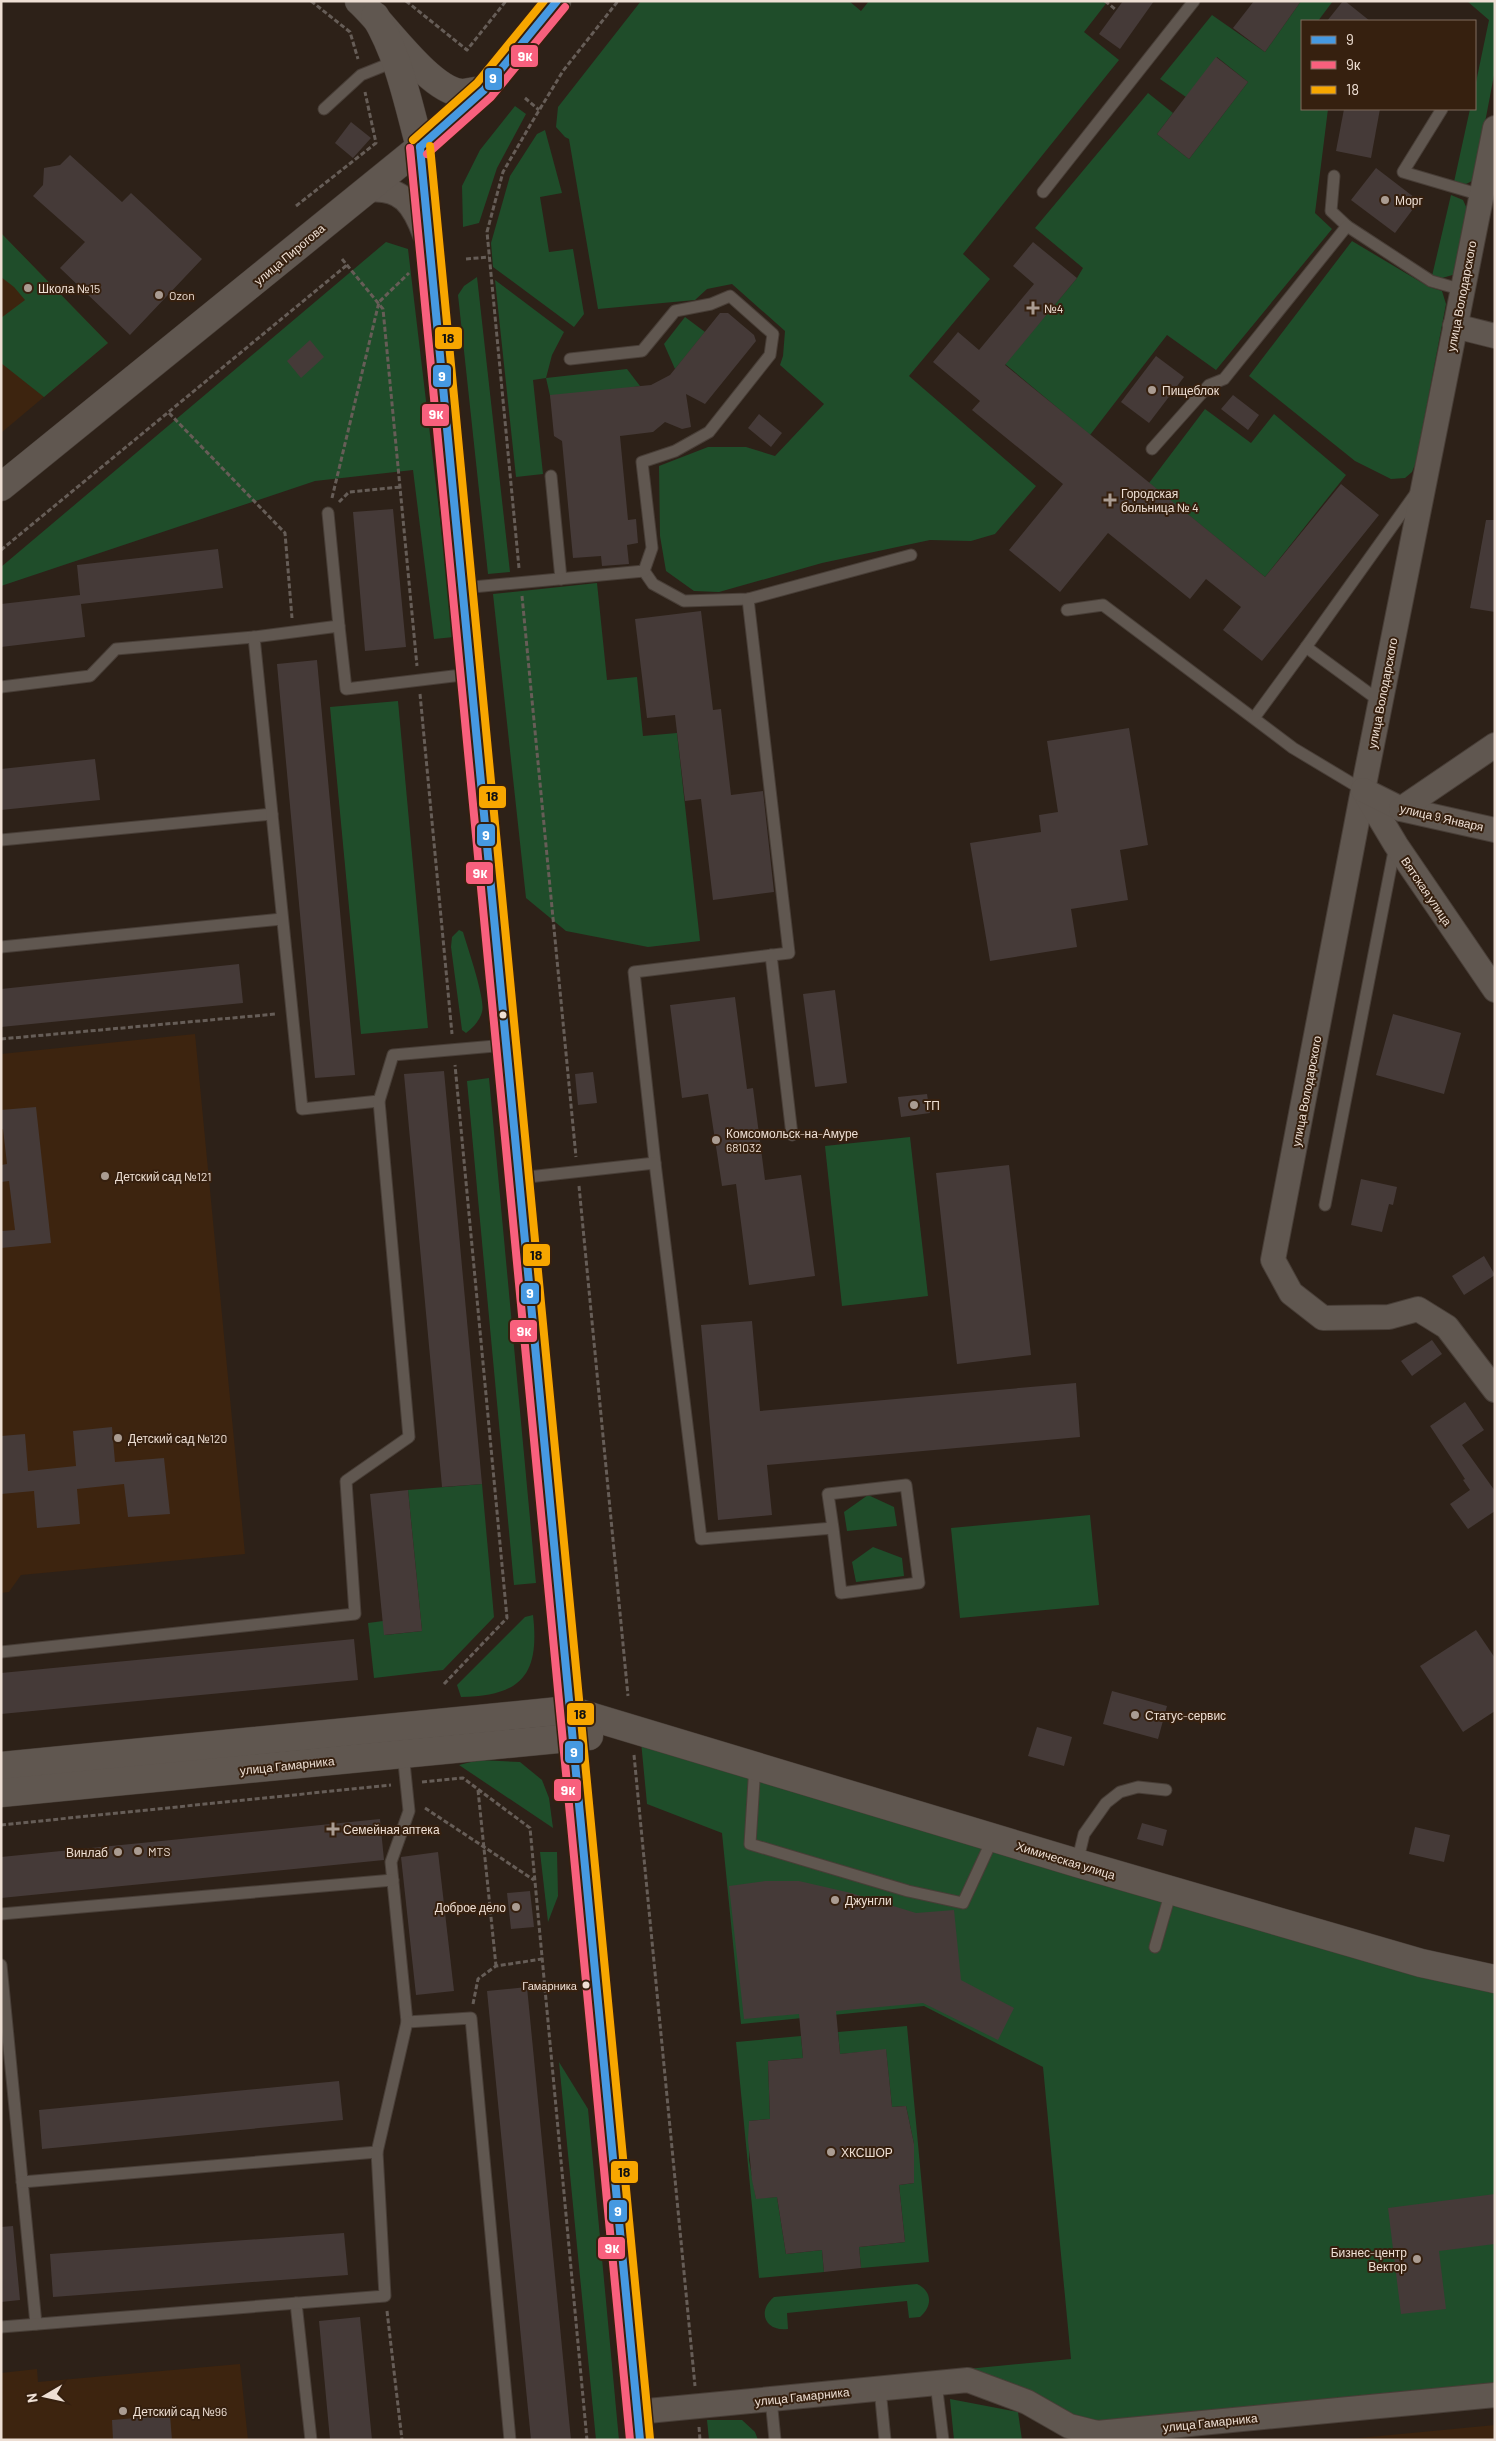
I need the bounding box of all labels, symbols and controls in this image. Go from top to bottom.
legend [1301,20,1476,110]
text: 9 [1346,30,1354,48]
line badge: 9к [510,44,539,68]
text: 9к [518,47,533,64]
text: 9к [1346,55,1361,73]
line badge: 9 [484,67,503,91]
text: 9 [489,69,497,86]
text: 18 [1346,80,1359,98]
place label: Морг [1395,193,1423,208]
marker: Морг [1379,194,1391,206]
street label: улица Пирогова [251,220,328,288]
street label: улица Володарского [1443,239,1480,353]
place label: Школа №15 [38,281,100,295]
marker: Школа №15 [22,282,34,294]
place label: Ozon [169,288,195,302]
marker: Ozon [153,289,165,301]
marker: №4 [1026,301,1040,315]
place label: №4 [1044,301,1064,315]
line badge: 18 [434,326,463,350]
text: 18 [442,329,455,346]
line badge: 9 [432,364,452,388]
text: 9 [438,367,446,384]
place label: Пищеблок [1162,383,1220,398]
marker: Пищеблок [1146,384,1158,396]
line badge: 9к [421,403,450,427]
text: 9к [429,405,444,422]
place label: Городская больница № 4 [1121,486,1199,515]
marker: Городская больница № 4 [1103,493,1117,507]
street label: улица Володарского [1364,636,1401,750]
line badge: 18 [478,785,507,809]
text: 18 [486,787,499,804]
street label: улица 9 Января [1399,801,1485,834]
line badge: 9 [476,823,496,847]
text: 9 [482,826,490,843]
street label: Вятская улица [1398,854,1455,929]
line badge: 9к [465,861,494,885]
text: 9к [473,864,488,881]
unlabelled marker [498,1010,508,1020]
street label: улица Володарского [1288,1034,1325,1148]
place label: ТП [924,1098,940,1112]
marker: ТП [908,1099,920,1111]
place label: Комсомольск-на-Амуре 681032 [726,1126,859,1154]
marker: Комсомольск-на-Амуре 681032 [710,1134,722,1146]
place label: Детский сад №121 [115,1169,211,1184]
marker: Детский сад №121 [99,1170,111,1182]
line badge: 18 [522,1243,551,1267]
text: 18 [530,1246,543,1263]
line badge: 9 [520,1282,540,1305]
text: 9 [526,1284,534,1301]
line badge: 9к [509,1319,538,1343]
text: 9к [517,1322,532,1339]
place label: Детский сад №120 [128,1431,227,1446]
marker: Детский сад №120 [112,1432,124,1444]
line badge: 18 [566,1702,595,1726]
text: 18 [574,1705,587,1722]
place label: Статус-сервис [1145,1708,1226,1723]
marker: Статус-сервис [1129,1709,1141,1721]
line badge: 9 [564,1740,584,1764]
text: 9 [570,1743,578,1760]
street label: улица Гамарника [239,1753,335,1778]
line badge: 9к [553,1778,582,1802]
text: 9к [561,1781,576,1798]
place label: Семейная аптека [343,1822,440,1836]
marker: Семейная аптека [327,1823,339,1835]
street label: Химическая улица [1015,1838,1117,1883]
place label: MTS [148,1844,170,1858]
place label: Винлаб [66,1845,108,1859]
marker: MTS [132,1845,144,1857]
marker: Винлаб [112,1846,124,1858]
place label: Джунгли [845,1893,892,1908]
marker: Джунгли [829,1894,841,1906]
place label: Доброе дело [435,1900,506,1915]
marker: Доброе дело [510,1901,522,1913]
place label: Гамарника [522,1979,578,1992]
marker: Гамарника [581,1980,591,1990]
place label: ХКСШОР [841,2145,893,2159]
marker: ХКСШОР [825,2146,837,2158]
line badge: 18 [610,2160,639,2184]
text: 18 [618,2163,631,2180]
line badge: 9 [608,2199,628,2223]
text: 9 [614,2202,622,2219]
line badge: 9к [597,2236,626,2260]
text: 9к [605,2239,620,2256]
place label: Бизнес-центр Вектор [1331,2245,1407,2274]
marker: Бизнес-центр Вектор [1411,2253,1423,2265]
north arrow [20,2371,70,2421]
street label: улица Гамарника [754,2384,850,2409]
text: N [23,2392,41,2404]
place label: Детский сад №96 [133,2404,227,2419]
marker: Детский сад №96 [117,2405,129,2417]
street label: улица Гамарника [1162,2410,1258,2435]

